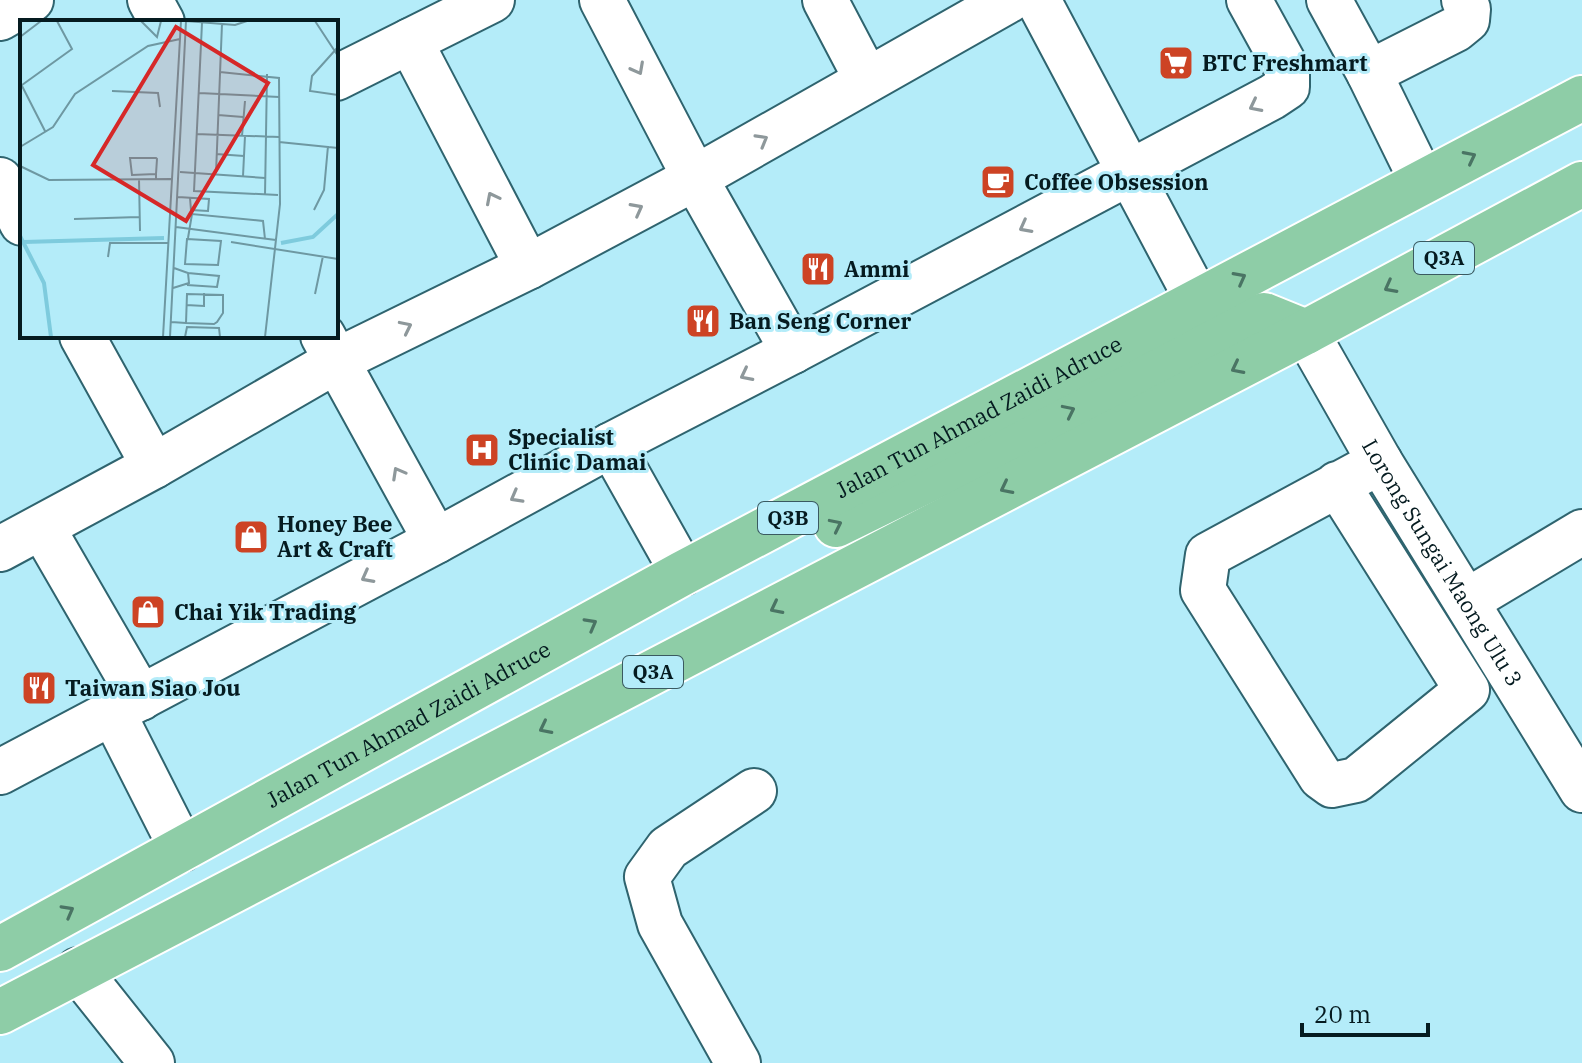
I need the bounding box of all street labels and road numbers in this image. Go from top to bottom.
road number: Q3A [1414,242,1474,274]
street label: Jalan Tun Ahmad Zaidi Adruce [830,329,1127,504]
street label: Lorong Sungai Maong Ulu 3 [1356,434,1530,691]
road number: Q3B [758,502,818,534]
street label: Jalan Tun Ahmad Zaidi Adruce [261,634,555,814]
road number: Q3A [623,656,683,688]

